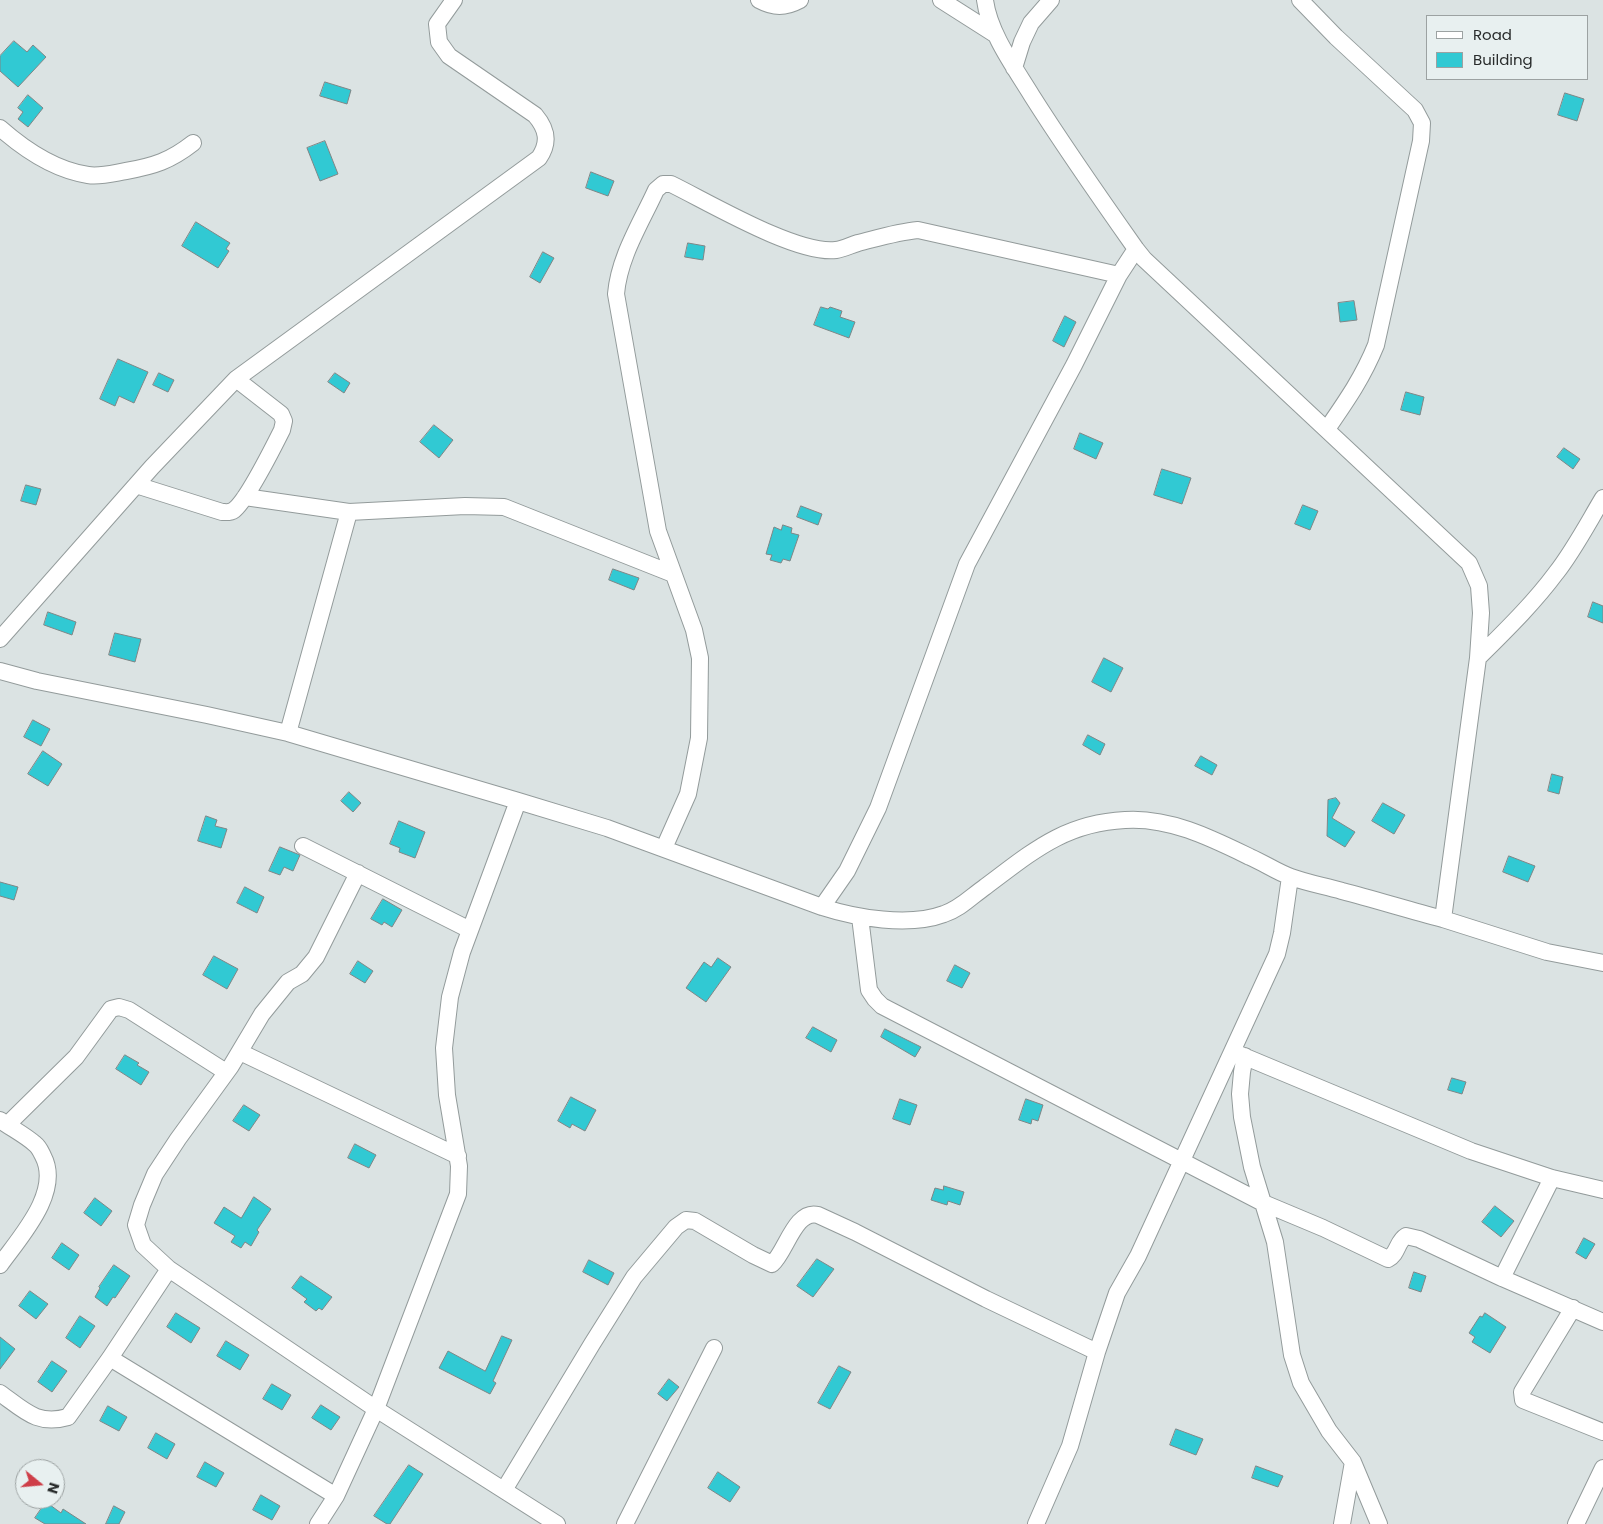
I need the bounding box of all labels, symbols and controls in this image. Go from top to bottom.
legend [1426,15,1588,80]
text: Road [1473,24,1512,45]
text: Building [1473,49,1533,70]
north arrow [15,1459,65,1509]
text: N [42,1480,64,1496]

